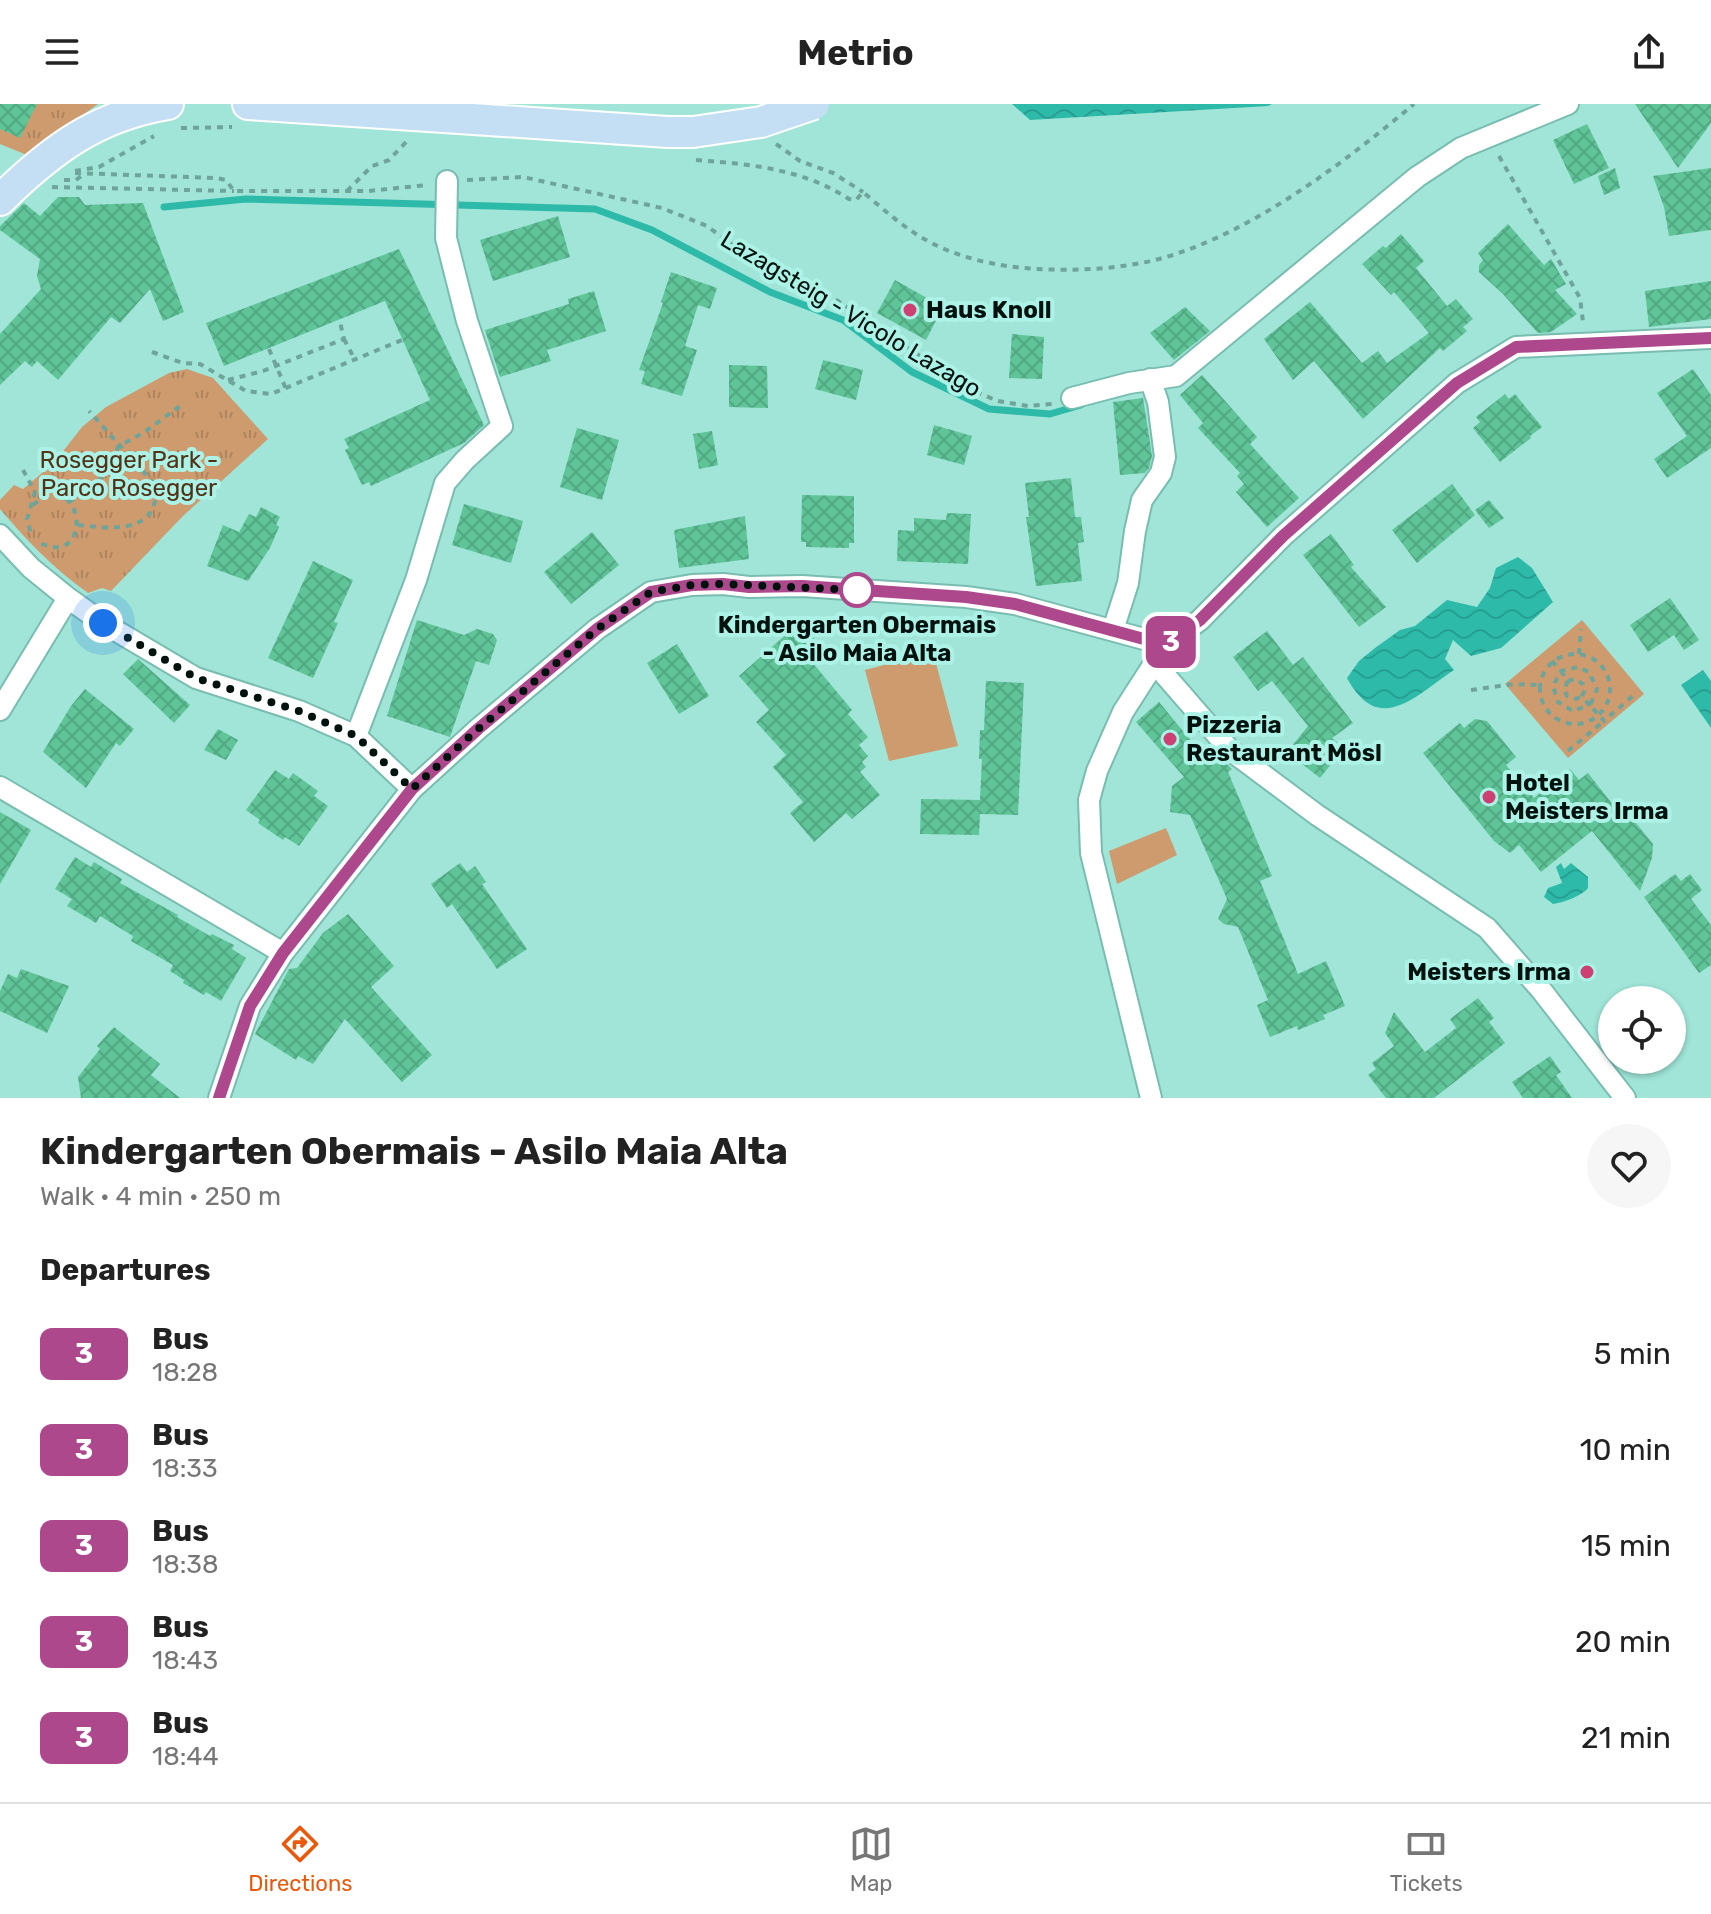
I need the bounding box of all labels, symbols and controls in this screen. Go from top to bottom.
icon: menu [40,30,84,74]
icon: share [1627,30,1671,74]
text: Metrio [797,31,914,74]
street label: Lazagsteig - Vicolo Lazago [716,225,986,403]
place label: Haus Knoll [926,296,1052,324]
marker: Haus Knoll [901,301,919,319]
park label: Rosegger Park - Parco Rosegger [40,446,218,502]
marker: Kindergarten Obermais - Asilo Maia Alta [840,573,874,607]
your location [83,603,123,643]
place label: Kindergarten Obermais - Asilo Maia Alta [718,611,996,667]
line badge: 3 [1145,616,1197,668]
text: 3 [1162,625,1180,658]
place label: Pizzeria Restaurant Mösl [1186,711,1382,767]
marker: Pizzeria Restaurant Mösl [1161,730,1179,748]
place label: Hotel Meisters Irma [1505,769,1669,825]
marker: Hotel Meisters Irma [1480,788,1498,806]
place label: Meisters Irma [1407,958,1571,986]
marker: Meisters Irma [1578,963,1596,981]
map controls [1598,986,1686,1074]
button: locate [1598,986,1686,1074]
button: heart [1587,1124,1671,1208]
text: Kindergarten Obermais - Asilo Maia Alta [40,1128,788,1174]
text: Walk · 4 min · 250 m [40,1181,281,1212]
text: Departures [40,1252,211,1288]
text: Bus [152,1321,209,1357]
text: 5 min [1594,1336,1671,1372]
text: 3 [75,1337,93,1370]
text: 18:28 [152,1357,218,1388]
text: Bus [152,1417,209,1453]
text: 10 min [1580,1432,1671,1468]
text: 3 [75,1433,93,1466]
text: 18:33 [152,1453,218,1484]
text: Bus [152,1513,209,1549]
text: 15 min [1581,1528,1671,1564]
text: 3 [75,1529,93,1562]
text: 18:38 [152,1549,218,1580]
text: Bus [152,1609,209,1645]
text: 20 min [1575,1624,1671,1660]
text: 3 [75,1625,93,1658]
text: 18:43 [152,1645,218,1676]
text: Bus [152,1705,209,1741]
text: 21 min [1581,1720,1671,1756]
text: 3 [75,1721,93,1754]
text: 18:44 [152,1741,219,1772]
tab: Directions [248,1822,352,1897]
tab: Map [849,1822,893,1897]
tab: Tickets [1390,1822,1463,1897]

